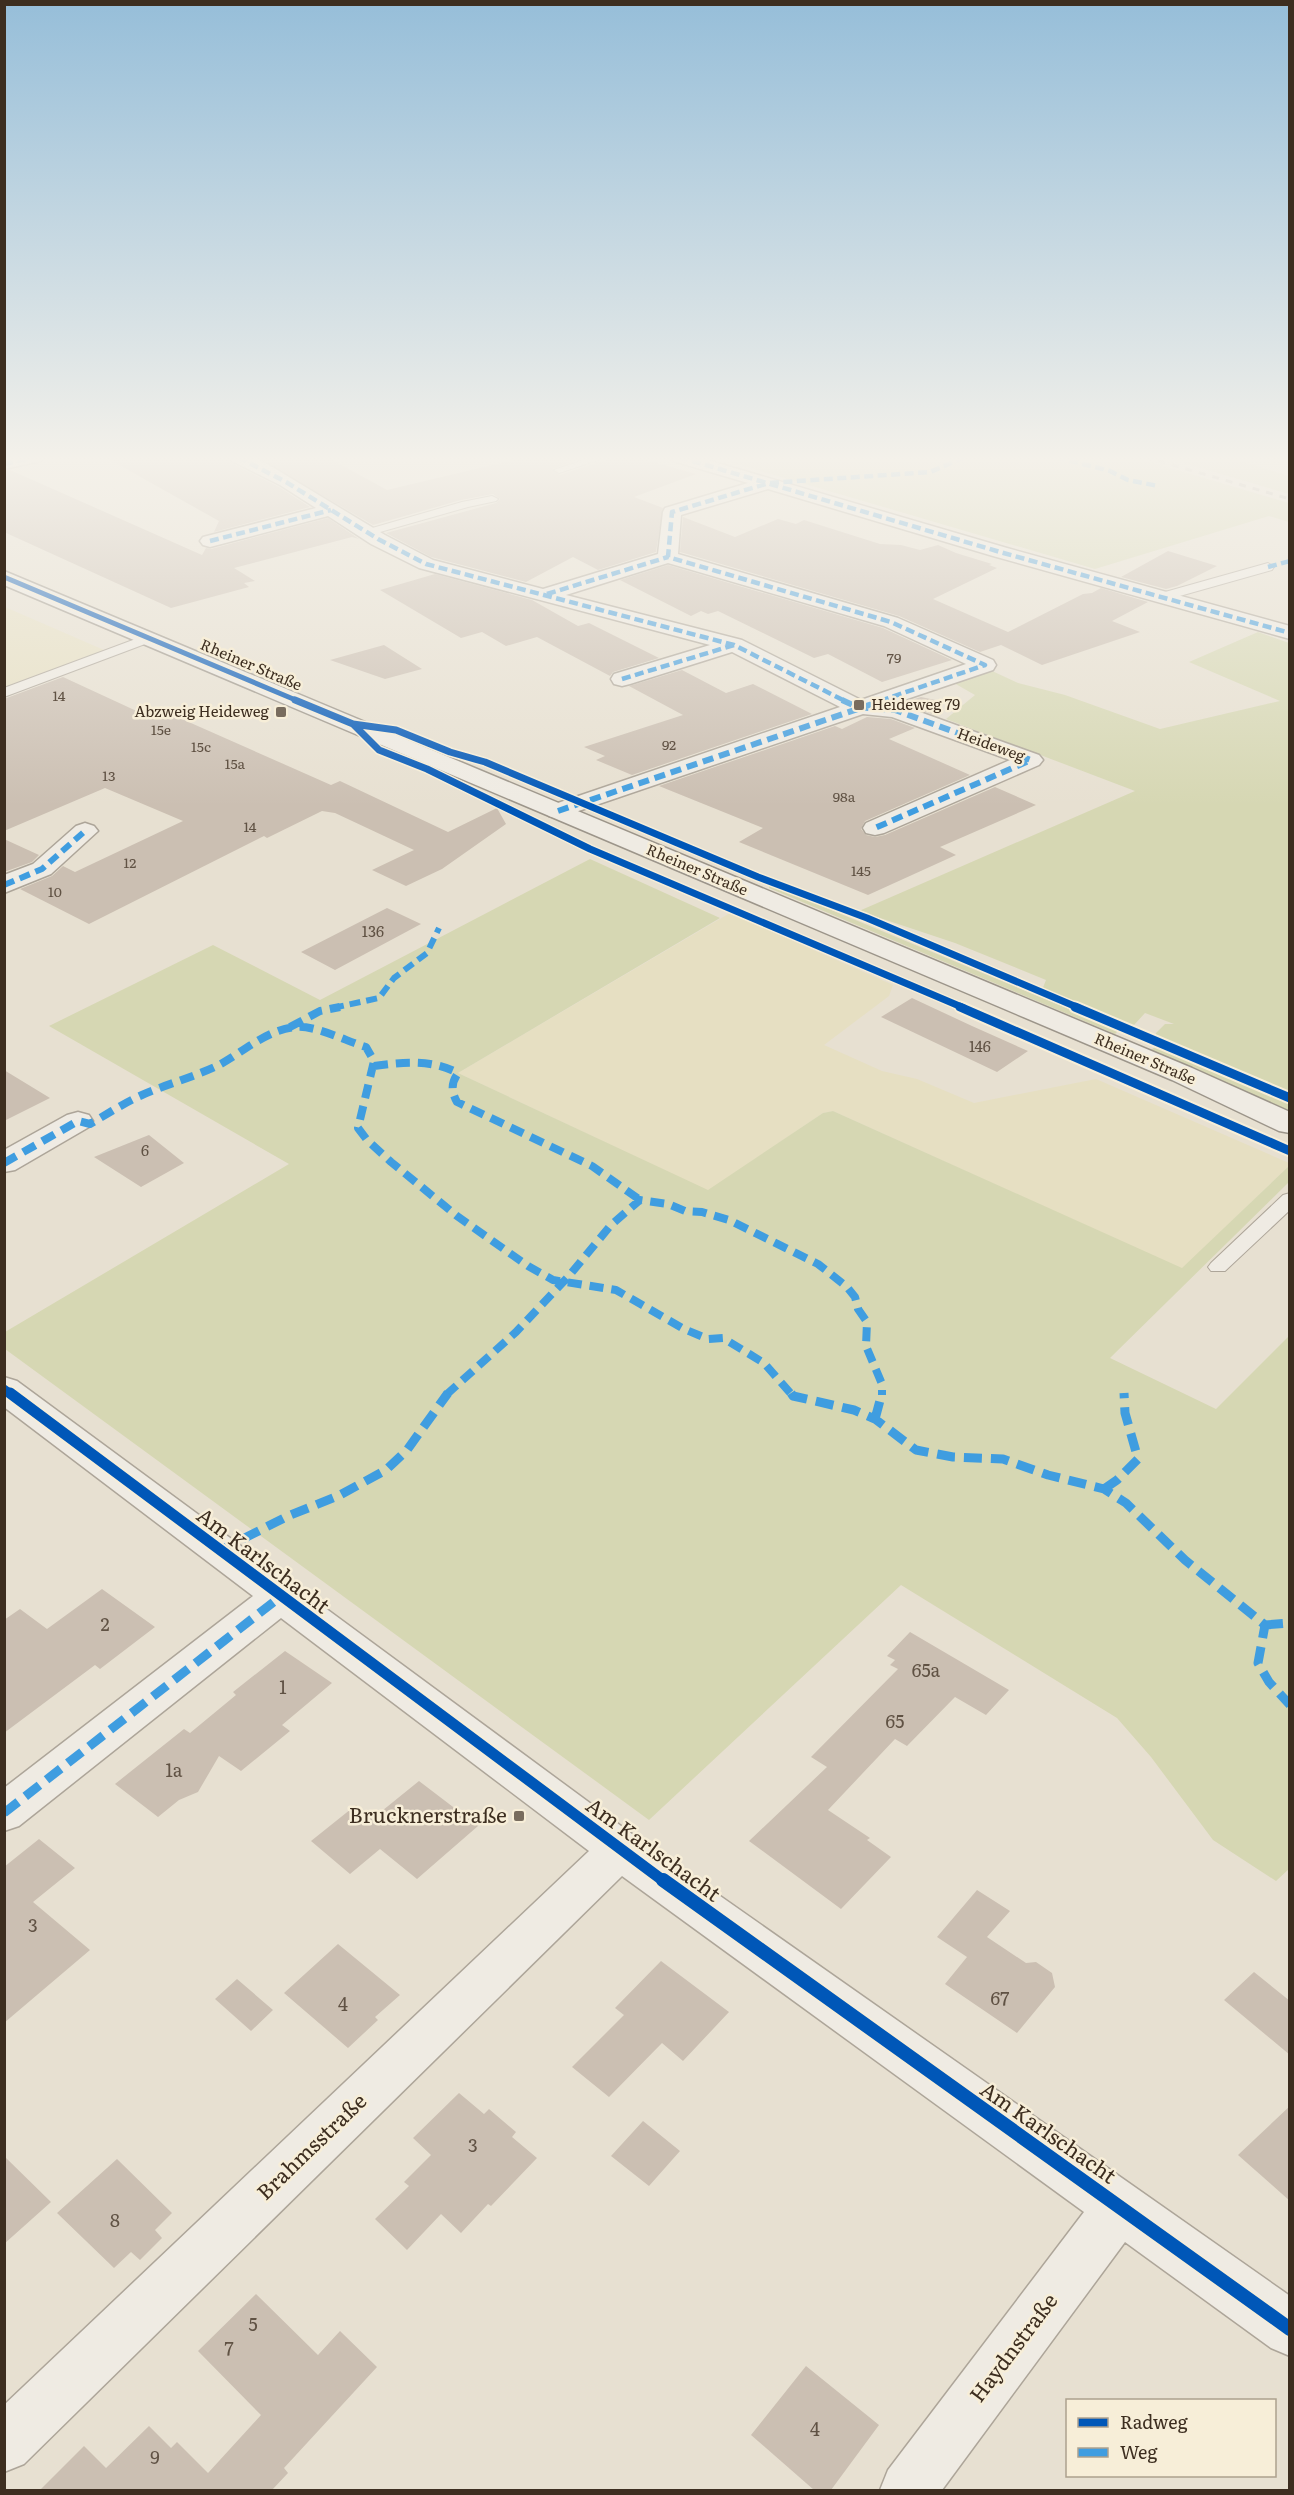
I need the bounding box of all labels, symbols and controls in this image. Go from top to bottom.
street label: Rheiner Straße [197,632,306,696]
house number: 79 [887,647,901,667]
house number: 14 [53,685,66,705]
place label: Heideweg 79 [871,692,960,715]
marker: Heideweg 79 [852,698,866,712]
place label: Abzweig Heideweg [134,699,270,722]
marker: Abzweig Heideweg [274,705,288,719]
house number: 15e [151,719,171,739]
street label: Heideweg [954,721,1029,767]
house number: 92 [662,734,676,754]
house number: 15c [191,736,211,756]
house number: 15a [225,753,246,773]
house number: 13 [102,765,116,785]
house number: 98a [833,786,856,806]
house number: 14 [244,816,257,836]
street label: Rheiner Straße [643,837,752,901]
house number: 12 [124,852,136,872]
house number: 145 [851,860,871,880]
house number: 10 [48,881,62,901]
house number: 136 [362,919,384,942]
street label: Rheiner Straße [1091,1026,1200,1090]
house number: 146 [969,1034,991,1057]
house number: 6 [141,1138,149,1161]
street label: Am Karlschacht [191,1499,338,1620]
house number: 2 [100,1610,110,1637]
house number: 65a [912,1656,941,1683]
house number: 1 [279,1673,287,1700]
house number: 65 [886,1707,904,1734]
house number: 1a [165,1756,183,1783]
street label: Am Karlschacht [581,1788,729,1908]
place label: Brucknerstraße [349,1798,507,1829]
marker: Brucknerstraße [512,1809,526,1823]
house number: 3 [28,1911,38,1938]
house number: 67 [991,1984,1009,2011]
house number: 4 [338,1990,348,2017]
street label: Am Karlschacht [975,2072,1124,2190]
street label: Brahmsstraße [248,2085,372,2206]
house number: 3 [468,2131,478,2158]
house number: 8 [110,2206,120,2233]
street label: Haydnstraße [961,2285,1063,2408]
house number: 5 [248,2310,258,2337]
house number: 7 [224,2334,234,2361]
legend [1066,2399,1276,2477]
text: Radweg [1120,2408,1189,2435]
house number: 4 [810,2415,820,2442]
text: Weg [1120,2438,1158,2465]
house number: 9 [150,2443,160,2470]

